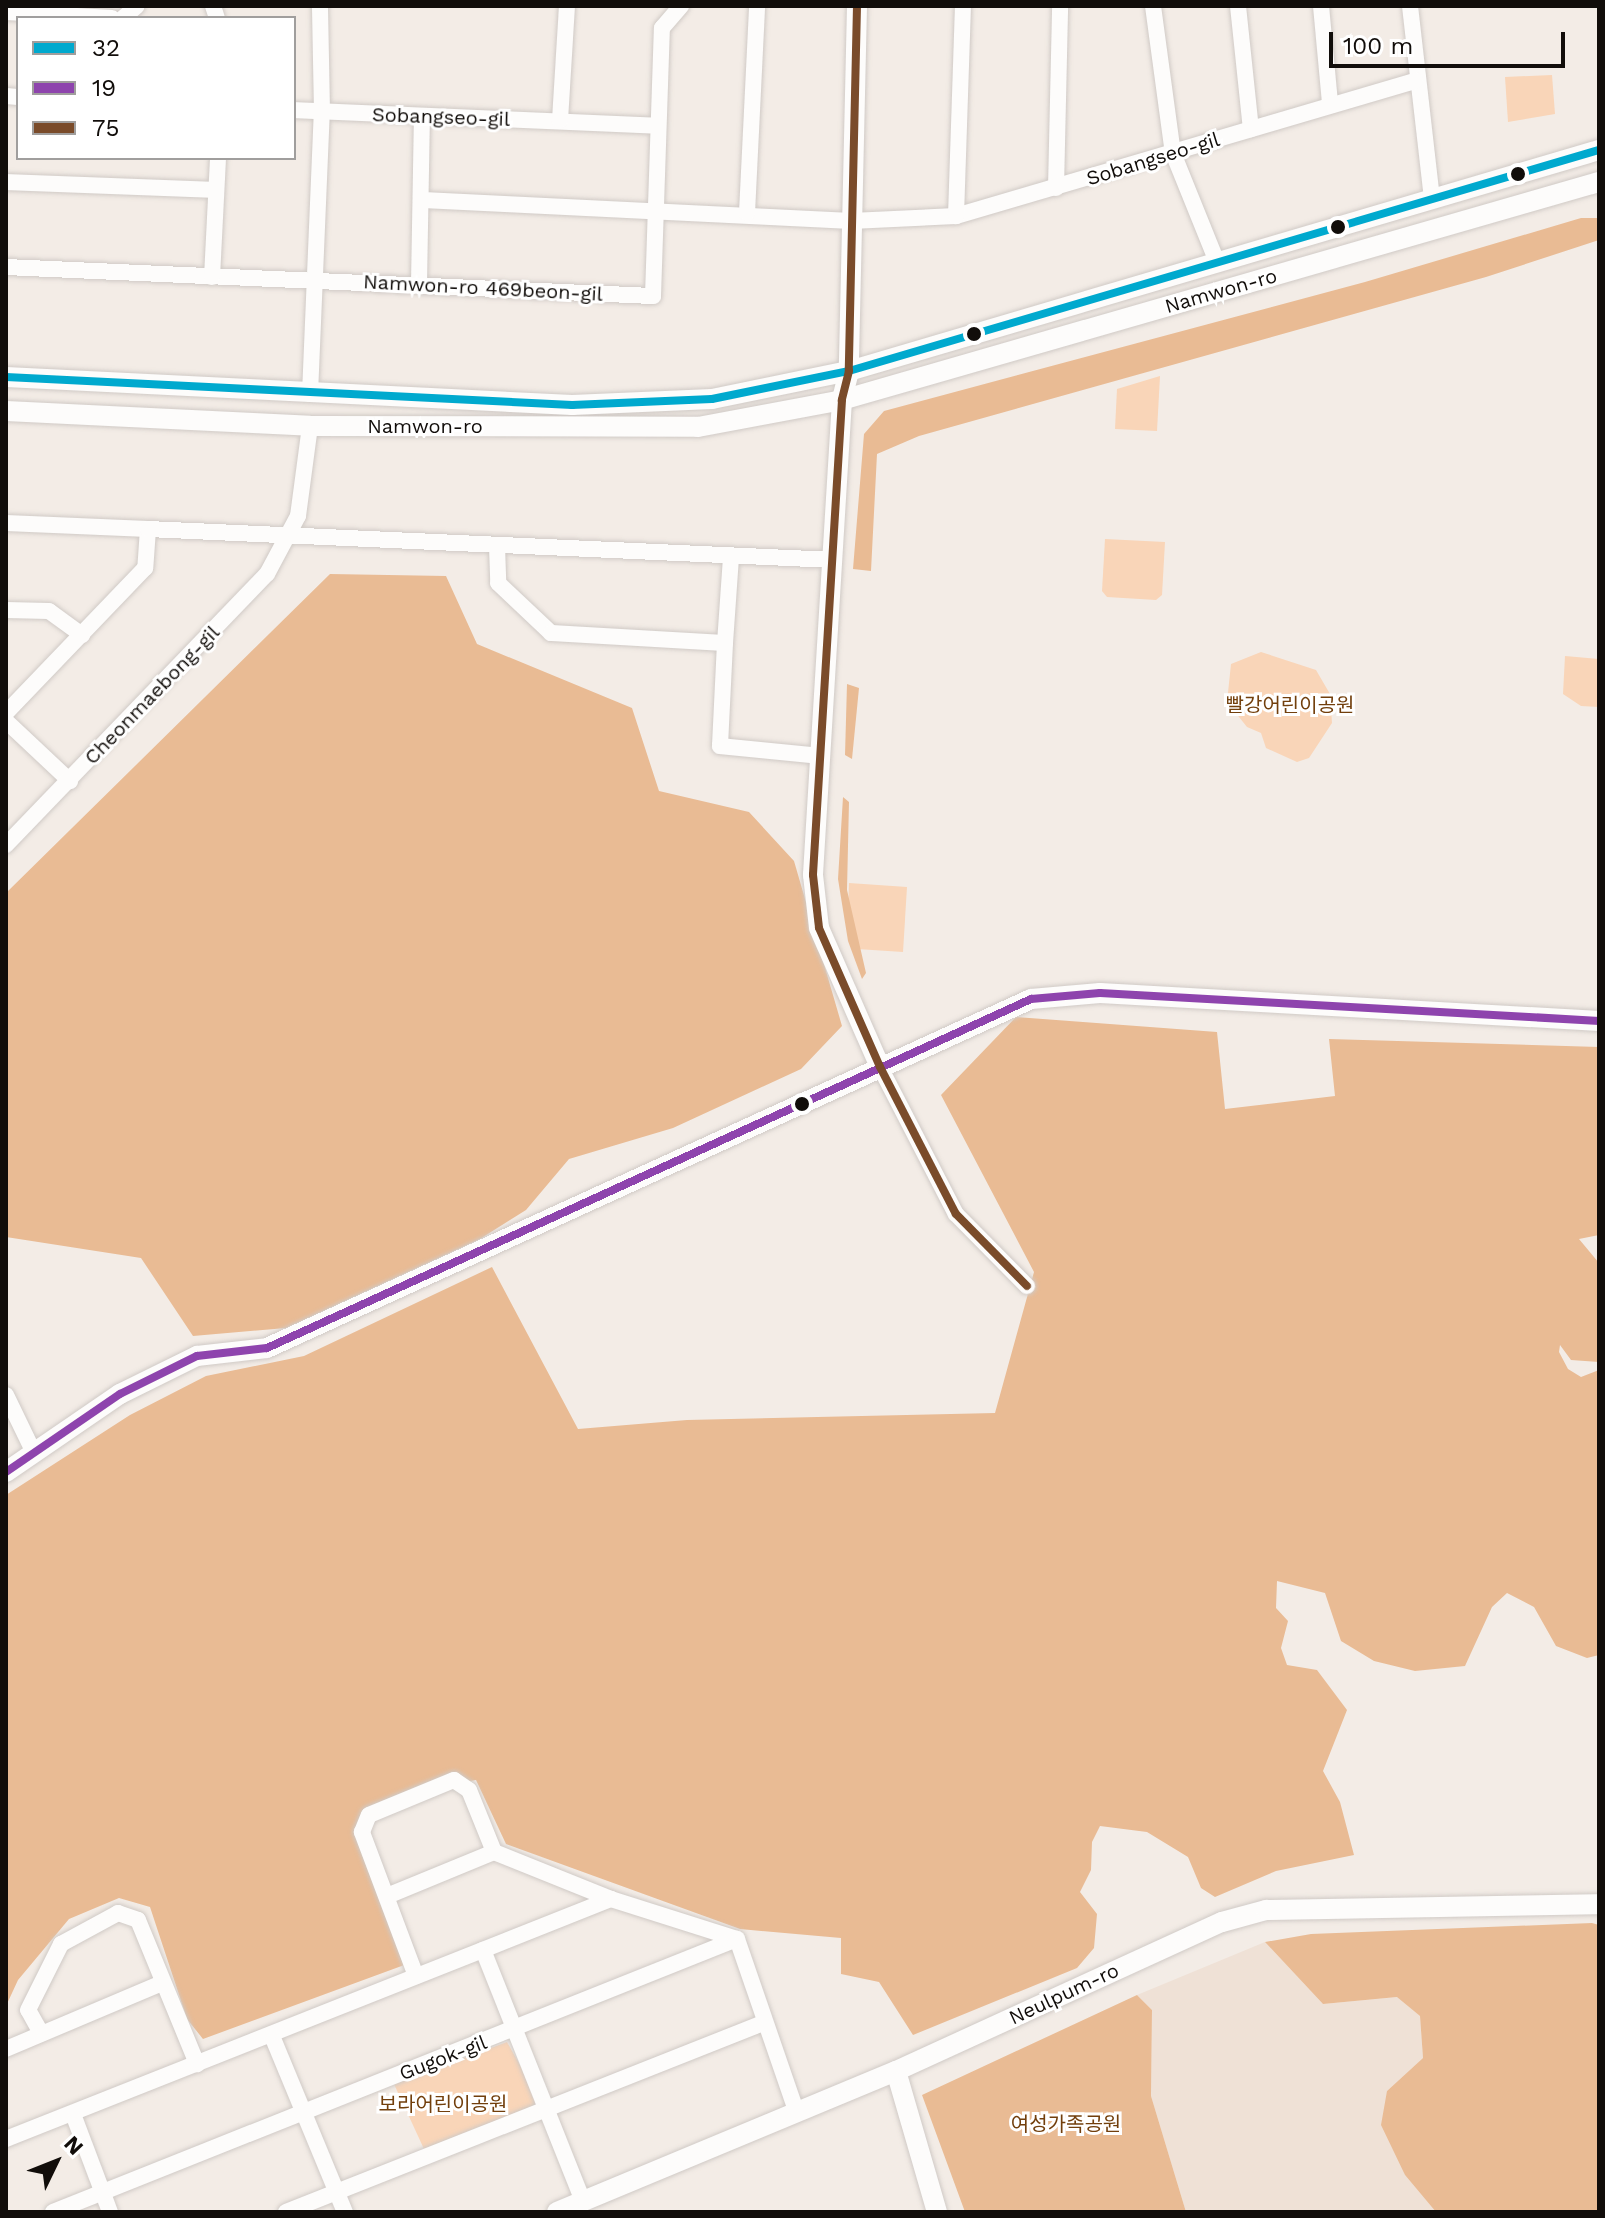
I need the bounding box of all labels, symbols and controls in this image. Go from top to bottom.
legend [16,16,296,160]
scale bar [1333,16,1569,66]
text: 100 m [1343,32,1413,60]
text: 32 [92,34,120,62]
text: 19 [92,74,116,102]
street label: Sobangseo-gil [372,103,510,131]
text: 75 [92,114,119,142]
street label: Sobangseo-gil [1083,127,1223,191]
unlabelled marker [1510,166,1526,182]
unlabelled marker [1330,219,1346,235]
street label: Namwon-ro [1162,264,1280,318]
street label: Namwon-ro 469beon-gil [363,270,603,306]
unlabelled marker [966,326,982,342]
street label: Namwon-ro [367,414,483,438]
street label: Cheonmaebong-gil [80,621,224,769]
park label: 빨강어린이공원 [1226,693,1354,717]
unlabelled marker [794,1096,810,1112]
street label: Neulpum-ro [1005,1958,1123,2030]
street label: Gugok-gil [396,2030,490,2086]
park label: 보라어린이공원 [379,2092,507,2116]
park label: 여성가족공원 [1011,2112,1121,2136]
north arrow [16,2122,96,2202]
text: N [59,2131,89,2160]

